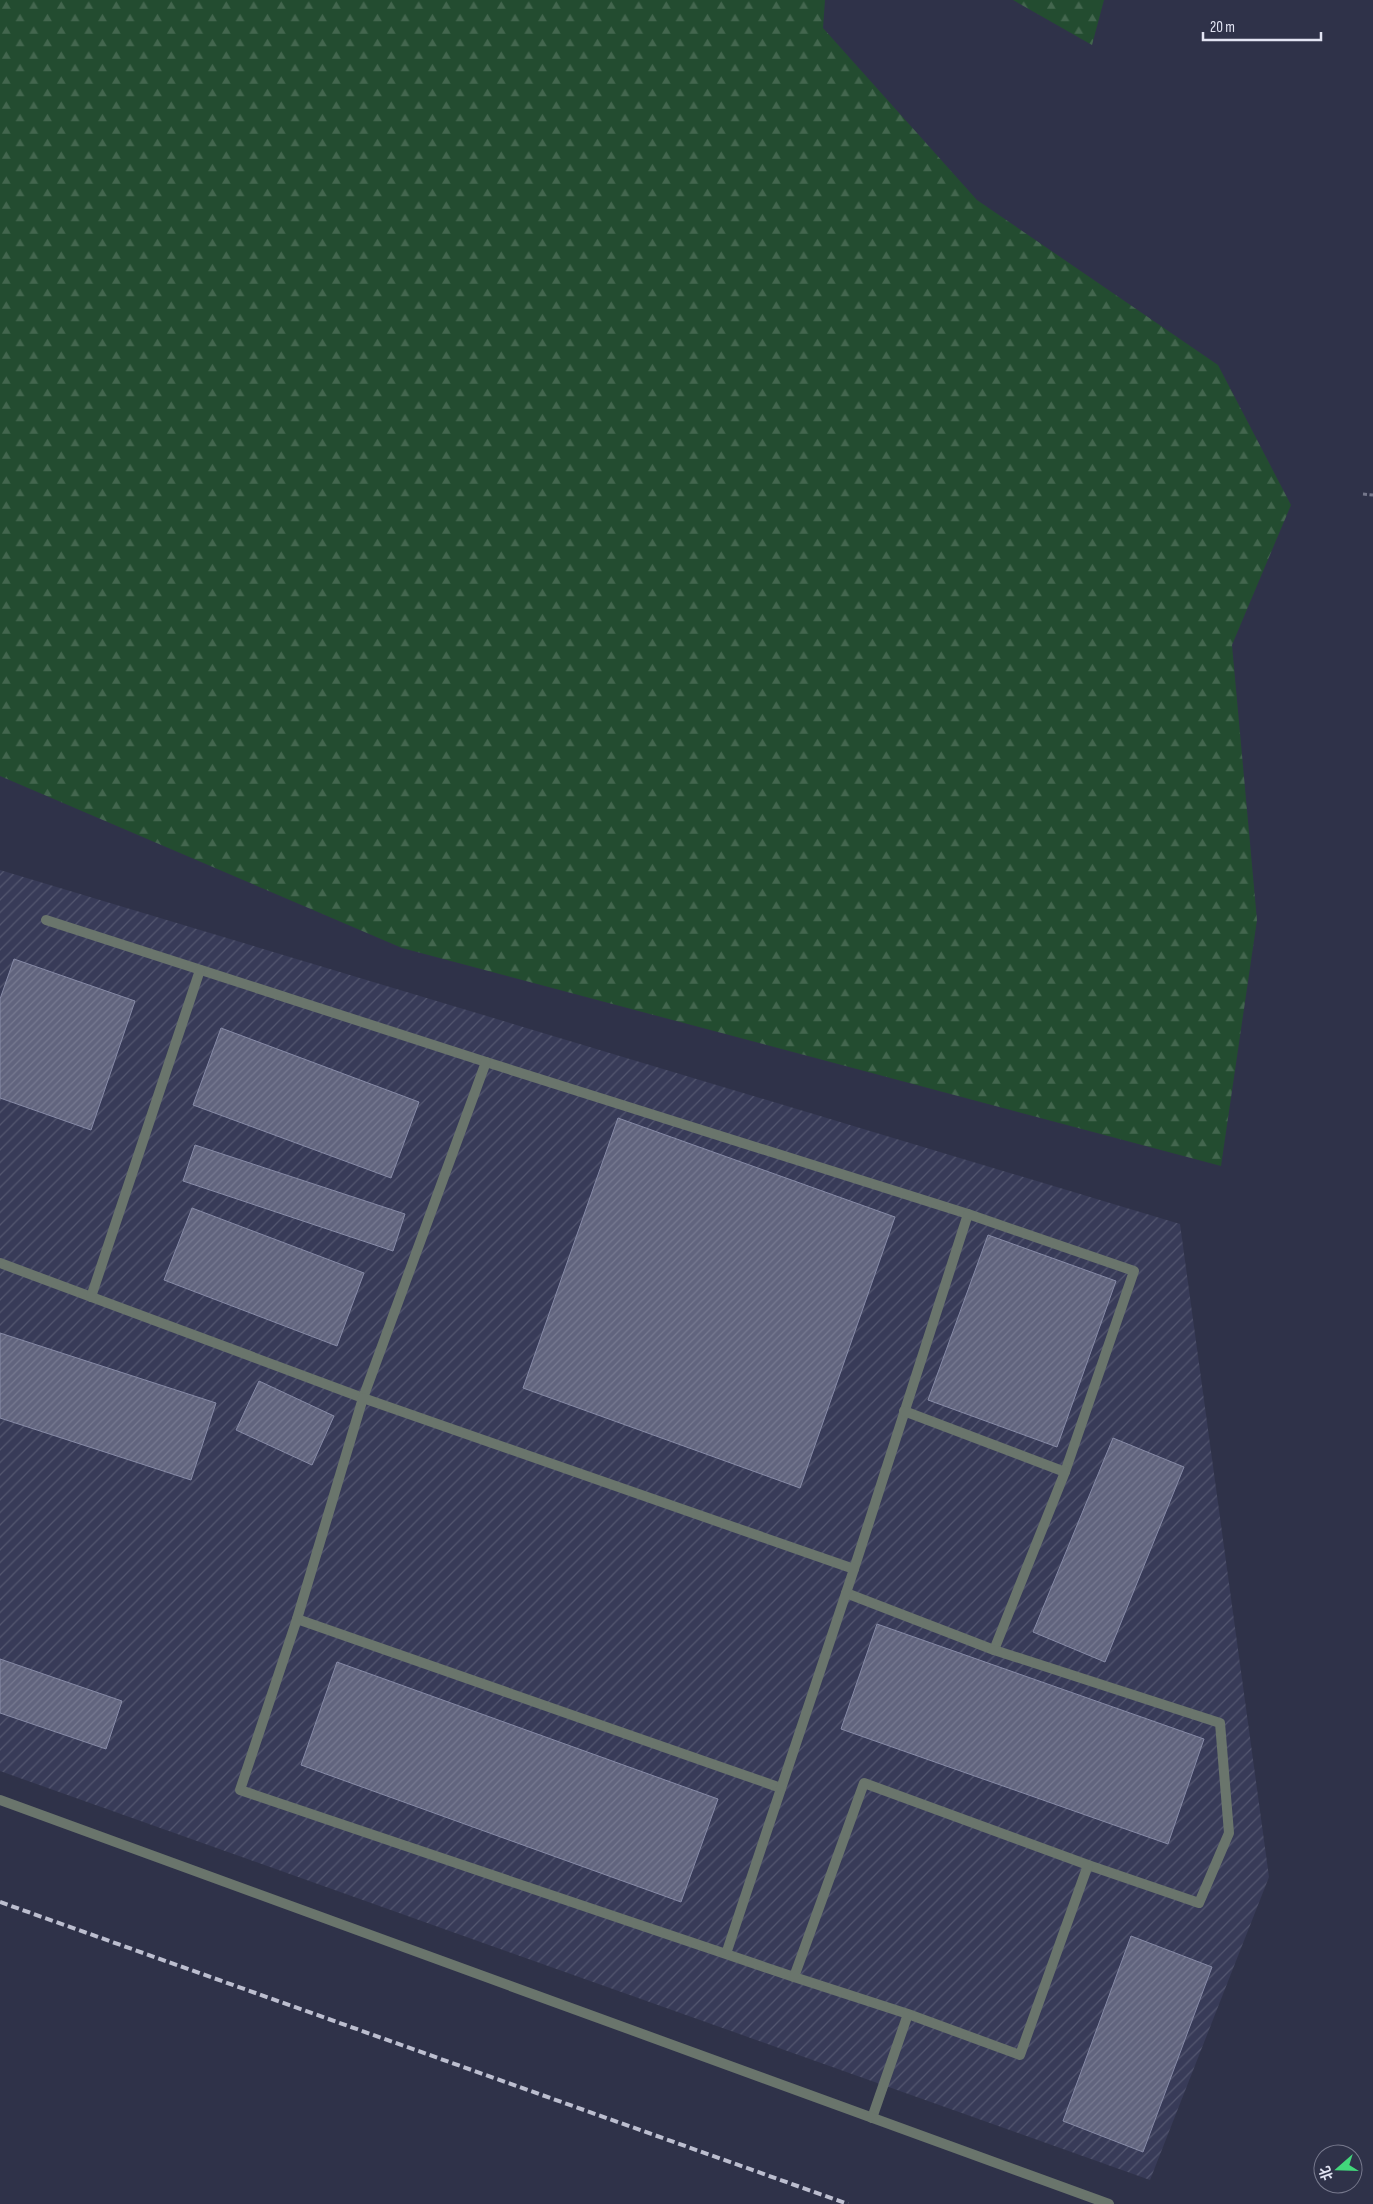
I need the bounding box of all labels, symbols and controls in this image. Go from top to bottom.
scale bar [1203,10,1320,42]
text: 20 m [1210,18,1235,37]
north arrow [1313,2144,1363,2194]
text: 北 [1316,2164,1337,2183]

